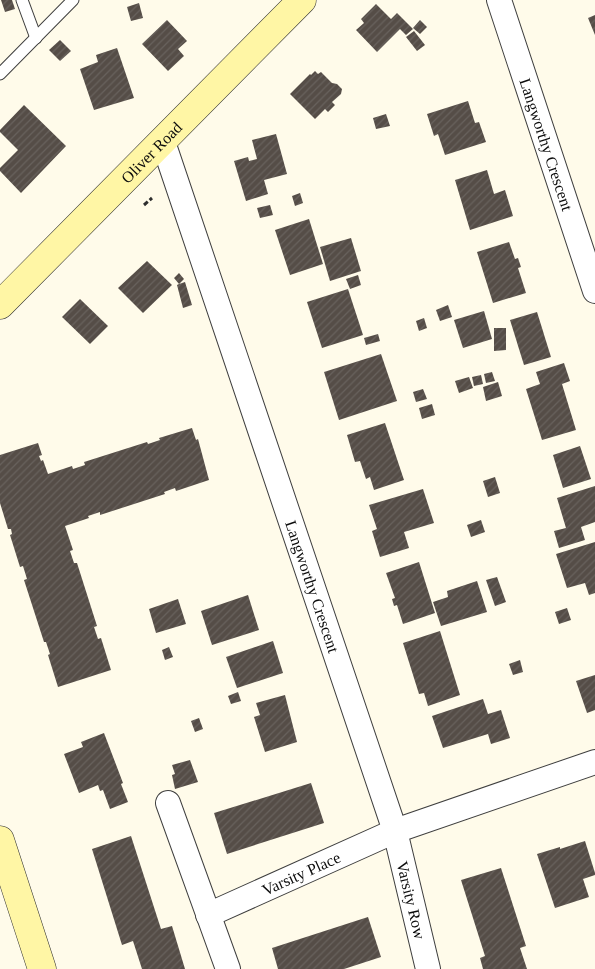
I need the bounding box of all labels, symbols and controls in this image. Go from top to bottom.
street label: Langworthy Crescent [516,76,576,213]
street label: Oliver Road [118,119,185,187]
street label: Langworthy Crescent [282,518,342,655]
street label: Varsity Place [259,849,343,899]
street label: Varsity Row [394,859,429,941]

